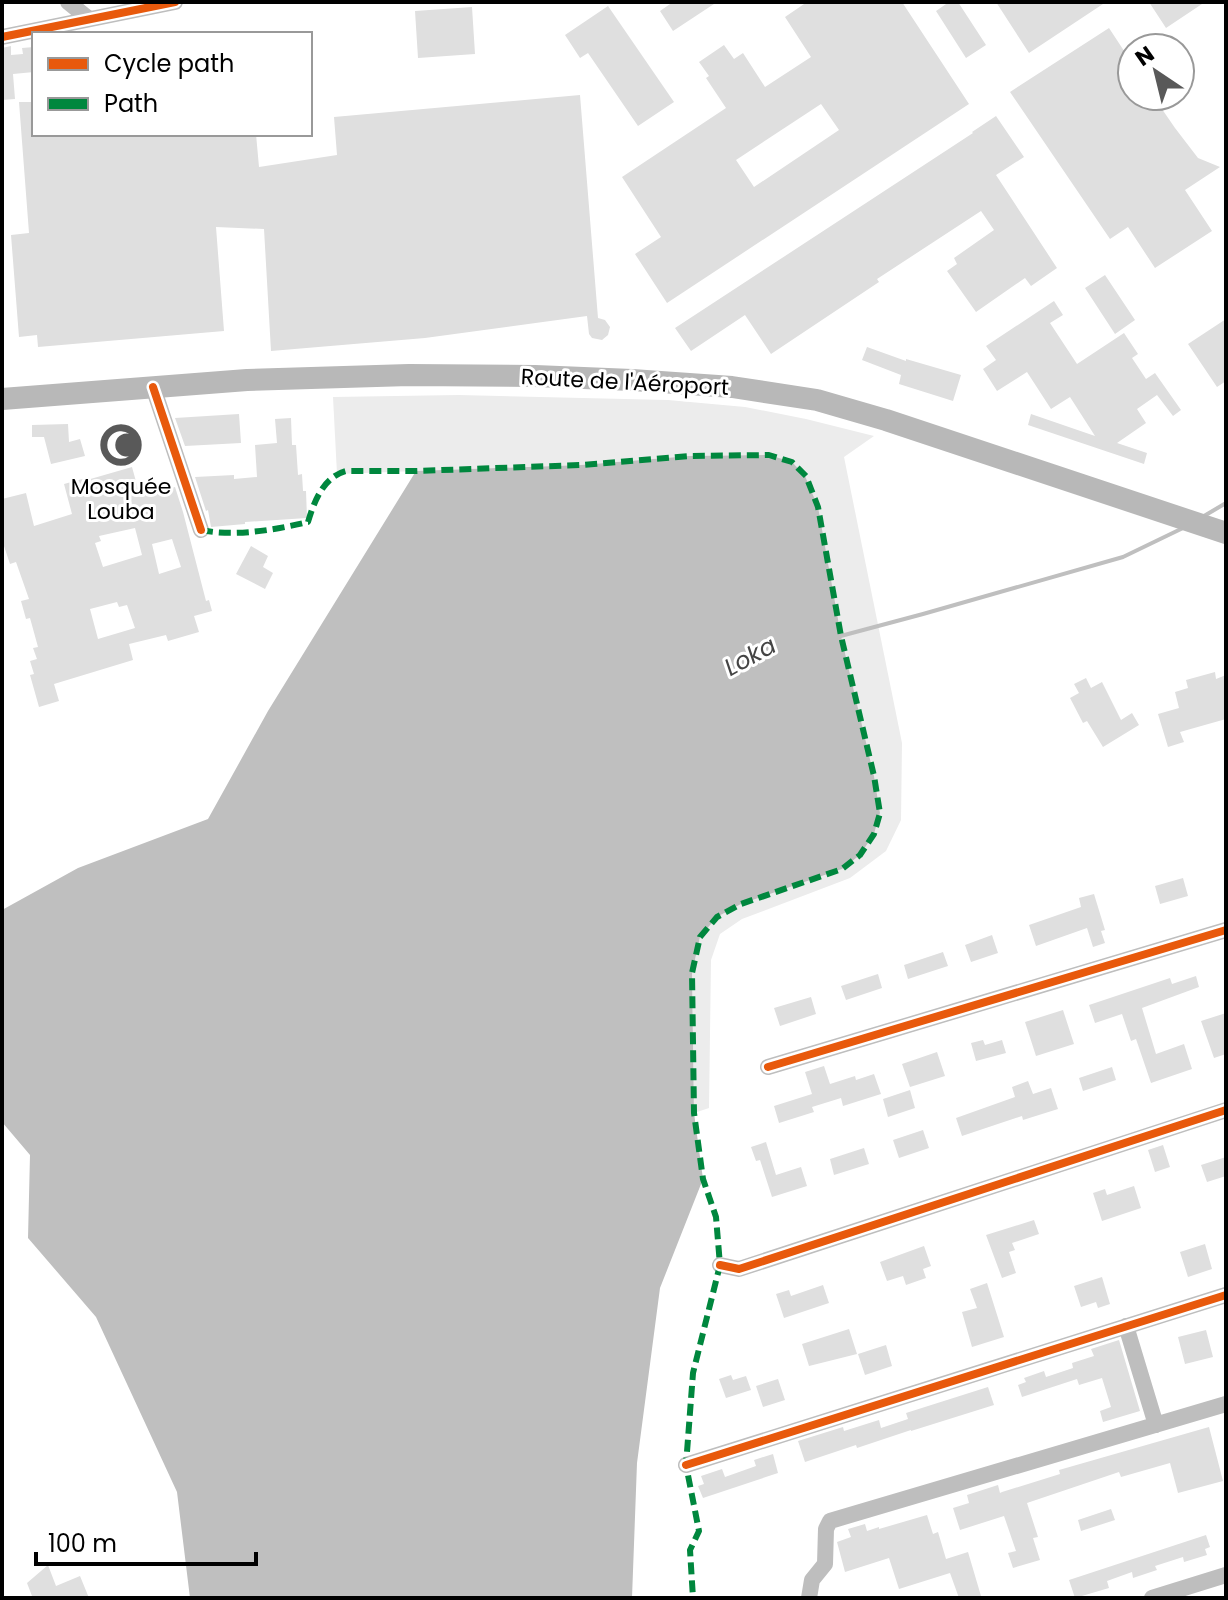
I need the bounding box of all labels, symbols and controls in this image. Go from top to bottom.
legend [32,32,312,136]
north arrow [1116,32,1196,112]
text: N [1129,39,1160,73]
text: Cycle path [104,47,234,80]
text: Path [104,87,158,120]
street label: Route de l'Aéroport [520,361,730,403]
mosque icon: Mosquée Louba [97,421,145,469]
place label: Mosquée Louba [71,471,171,527]
water label: Loka [718,628,782,684]
scale bar [36,1516,256,1566]
text: 100 m [48,1527,117,1560]

